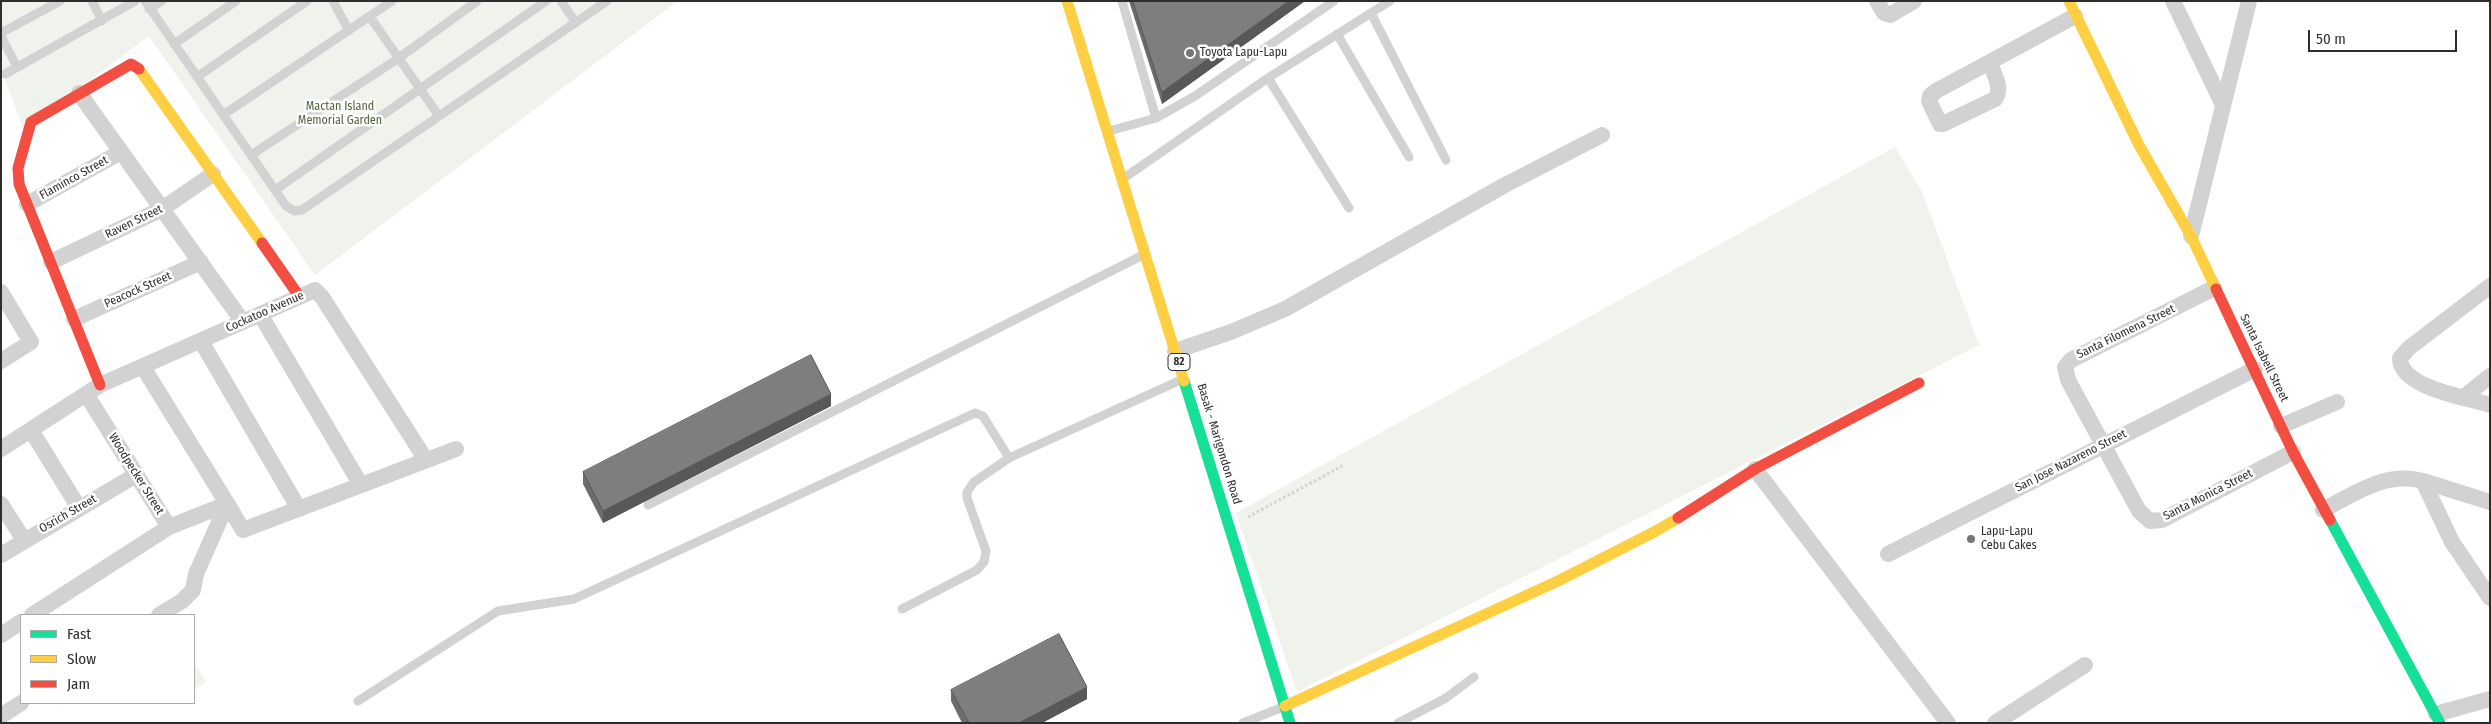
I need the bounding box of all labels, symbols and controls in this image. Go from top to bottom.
scale bar [2311,20,2460,52]
text: 50 m [2316,30,2346,48]
place label: Toyota Lapu-Lapu [1200,46,1287,60]
marker: Toyota Lapu-Lapu [1184,47,1196,59]
park label: Mactan Island Memorial Garden [298,100,382,128]
street label: Flaminco Street [37,153,111,203]
street label: Raven Street [103,202,165,242]
street label: Peacock Street [102,269,174,311]
street label: Cockatoo Avenue [224,288,306,336]
street label: Santa Filomena Street [2074,302,2178,362]
street label: Santa Isabell Street [2237,312,2291,404]
road number: 82 [1168,354,1190,371]
street label: Basak - Marigondon Road [1194,382,1244,506]
street label: San Jose Nazareno Street [2013,427,2129,495]
street label: Woodpecker Street [105,431,167,517]
street label: Santa Monica Street [2161,466,2255,524]
street label: Osrich Street [37,492,99,536]
place label: Lapu-Lapu Cebu Cakes [1981,525,2037,553]
marker: Lapu-Lapu Cebu Cakes [1965,533,1977,545]
legend [20,614,195,704]
text: Fast [67,625,91,643]
text: Slow [67,650,96,668]
text: Jam [67,675,90,693]

